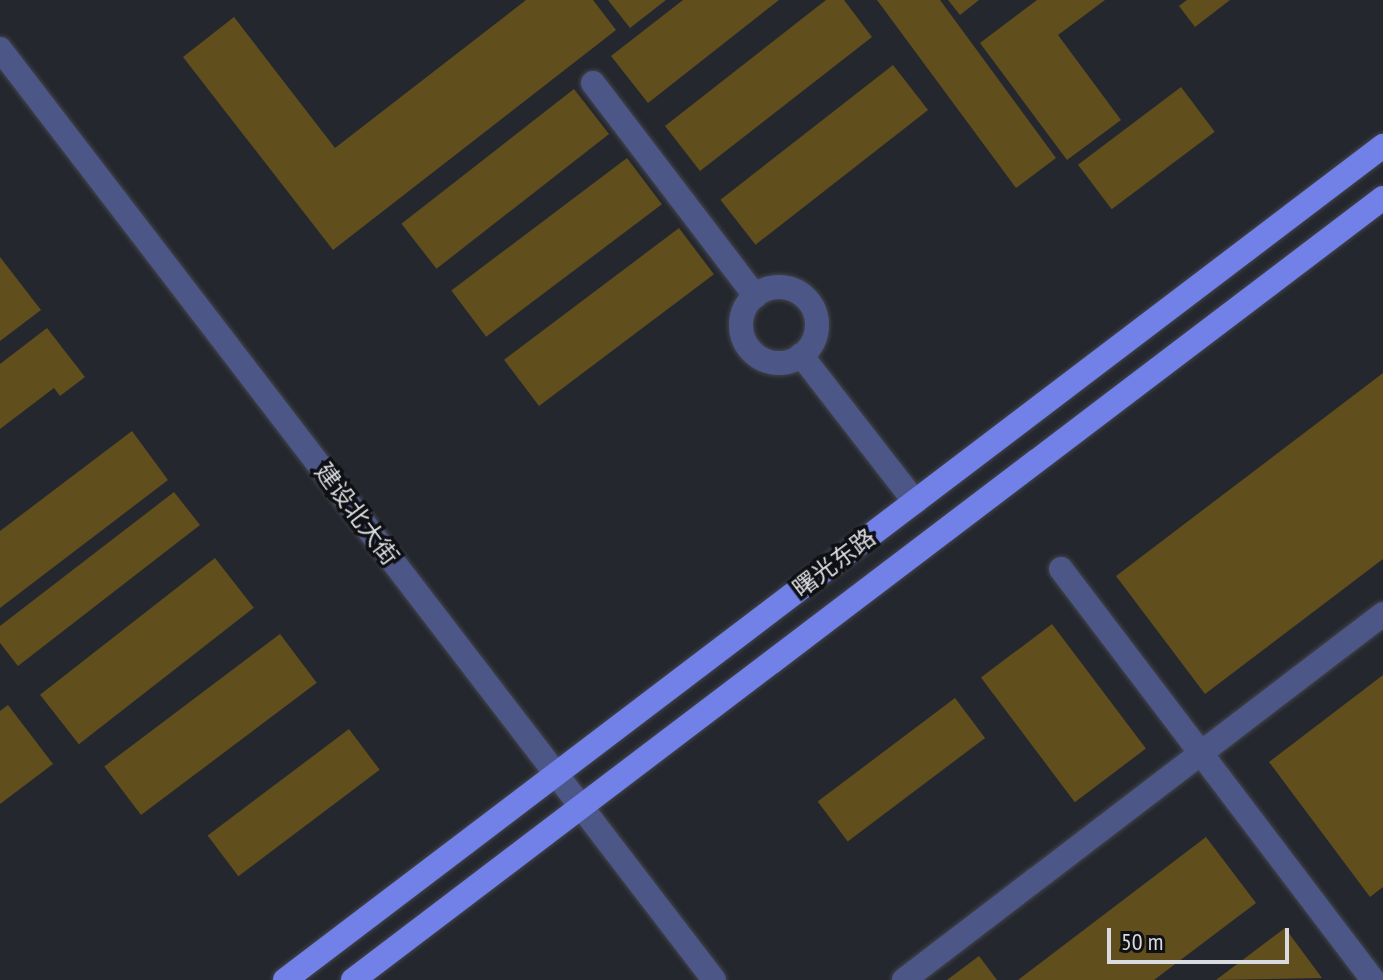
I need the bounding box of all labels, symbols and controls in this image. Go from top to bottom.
street label: 建设北大街 [309,457,405,571]
street label: 曙光东路 [787,523,881,603]
scale bar [1111,912,1293,962]
text: 50 m [1121,926,1163,957]

